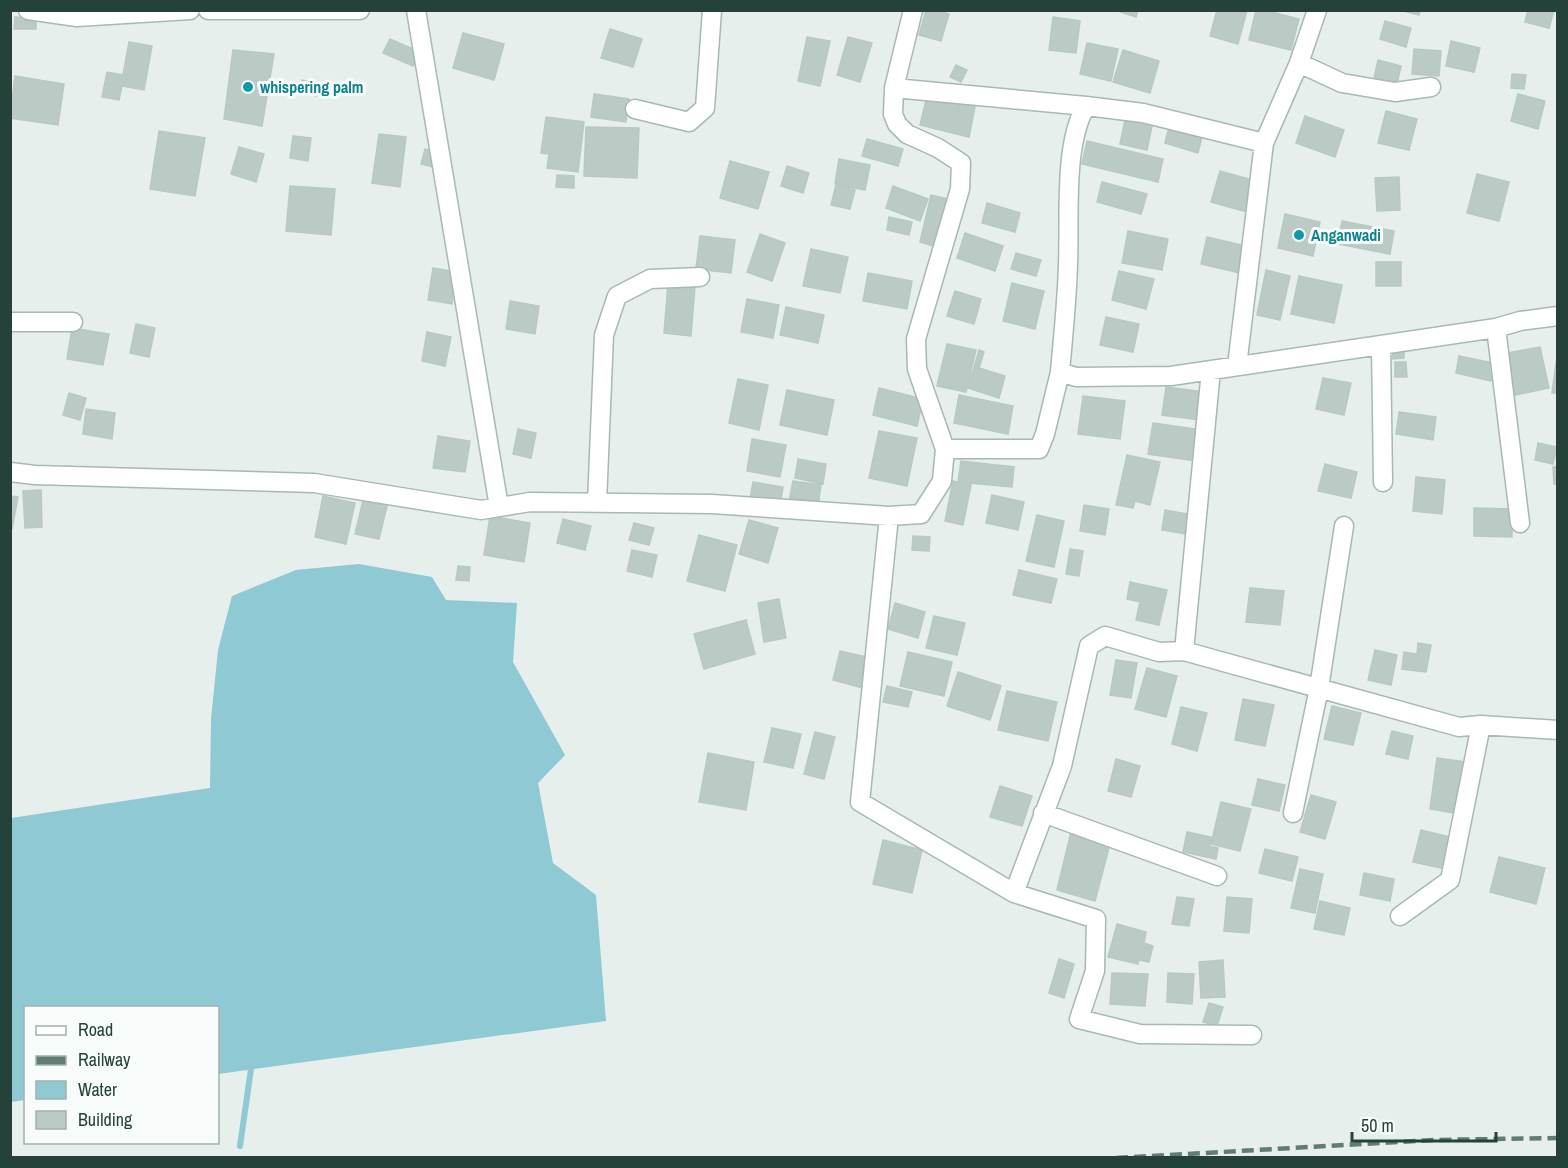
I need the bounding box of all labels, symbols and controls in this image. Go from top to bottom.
place label: whispering palm [260,76,364,98]
marker: whispering palm [241,80,255,94]
place label: Anganwadi [1311,224,1381,246]
marker: Anganwadi [1292,228,1306,242]
legend [24,1006,219,1144]
text: Road [78,1017,113,1042]
text: Railway [78,1047,131,1072]
text: Water [78,1077,117,1102]
scale bar [1352,1105,1496,1143]
text: Building [78,1107,133,1132]
text: 50 m [1361,1113,1394,1138]

